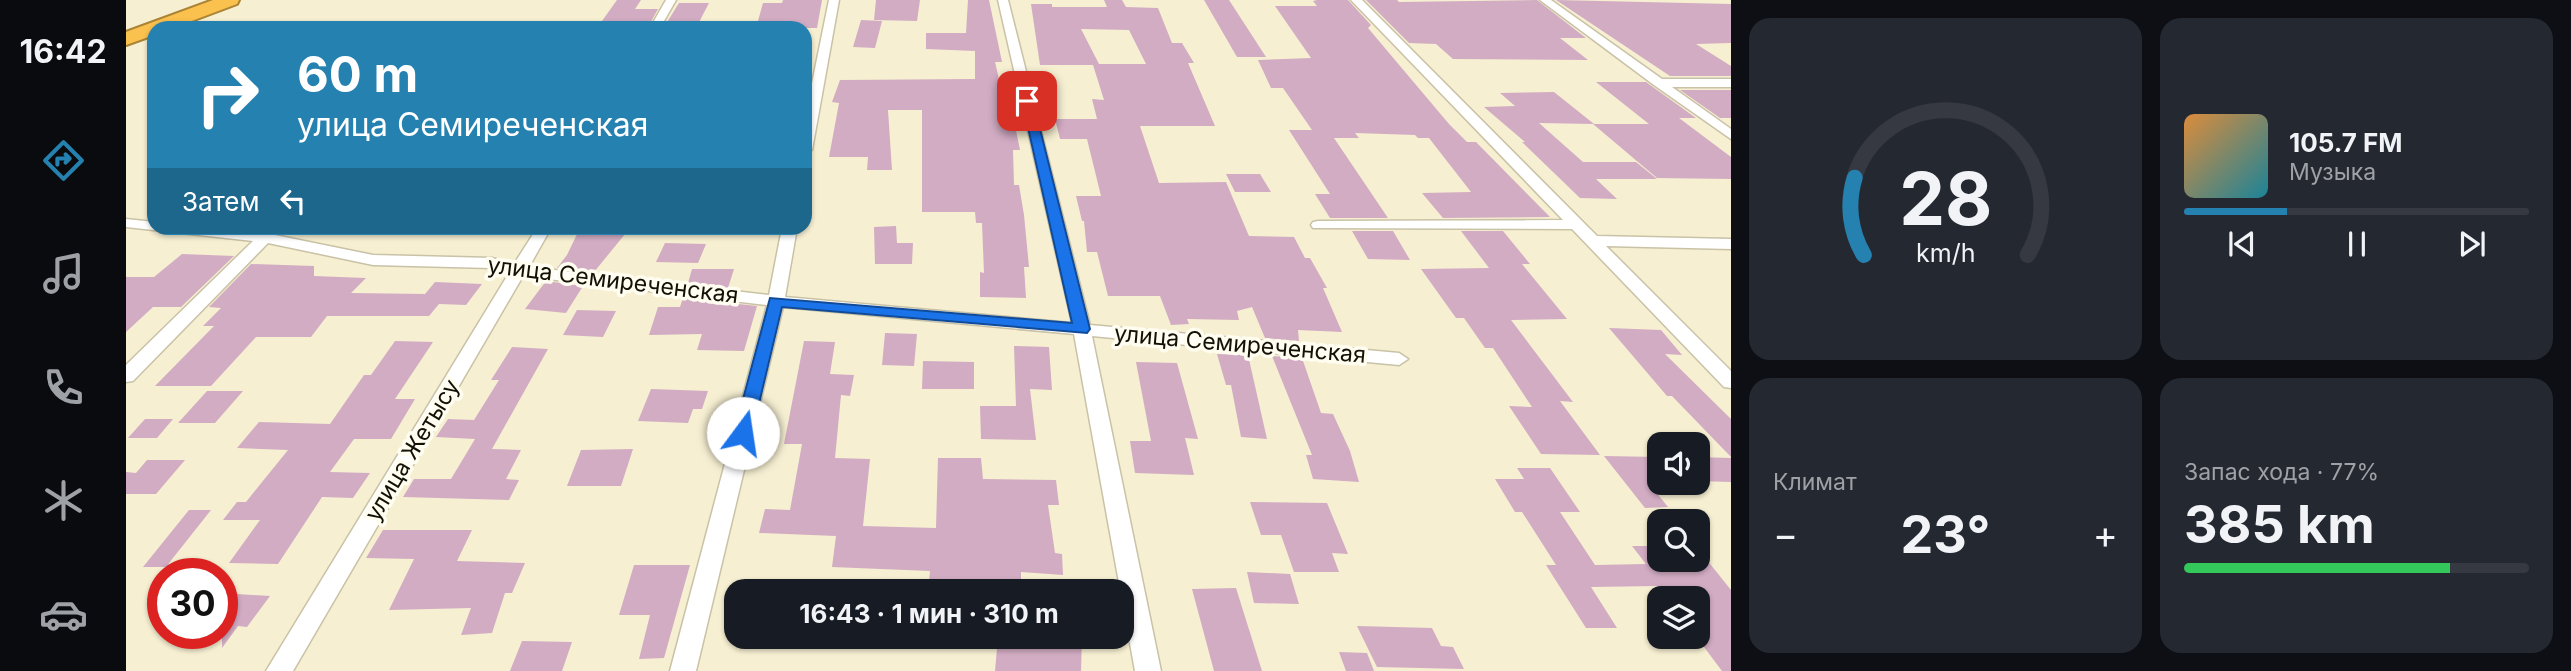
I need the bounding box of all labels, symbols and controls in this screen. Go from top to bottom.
text: 16:42 [19,32,107,71]
text: 60 m [297,45,418,104]
icon: right [182,49,273,140]
pin [997,71,1057,131]
icon: arrive [1008,82,1046,120]
text: улица Семиреченская [297,105,648,144]
text: 105.7 FM [2289,127,2403,158]
icon: directions [39,136,88,185]
text: 28 [1899,154,1992,243]
text: Музыка [2289,158,2376,186]
icon: left [274,182,312,220]
text: Затем [182,186,260,217]
icon: previous [2223,225,2261,263]
icon: pause [2338,225,2376,263]
icon: next [2453,225,2491,263]
text: km/h [1916,238,1975,268]
icon: music [39,249,88,298]
street label: улица Семиреченская [486,251,740,309]
street label: улица Семиреченская [1113,319,1367,369]
icon: phone [39,363,88,412]
street label: улица Жетысу [359,374,465,526]
position arrow [706,396,780,470]
map controls [1647,432,1710,649]
button: sound [1647,432,1710,495]
text: Запас хода · 77% [2184,458,2379,486]
text: Климат [1773,468,1857,496]
icon: climate [39,476,88,525]
text: 385 km [2184,493,2375,556]
text: 23° [1901,503,1990,566]
button: search [1647,509,1710,572]
text: − [1773,511,1798,557]
text: + [2093,511,2118,557]
speed limit sign: 30 [147,558,238,649]
button: layers [1647,586,1710,649]
icon: car [39,590,88,639]
text: 16:43 · 1 мин · 310 m [799,598,1059,629]

